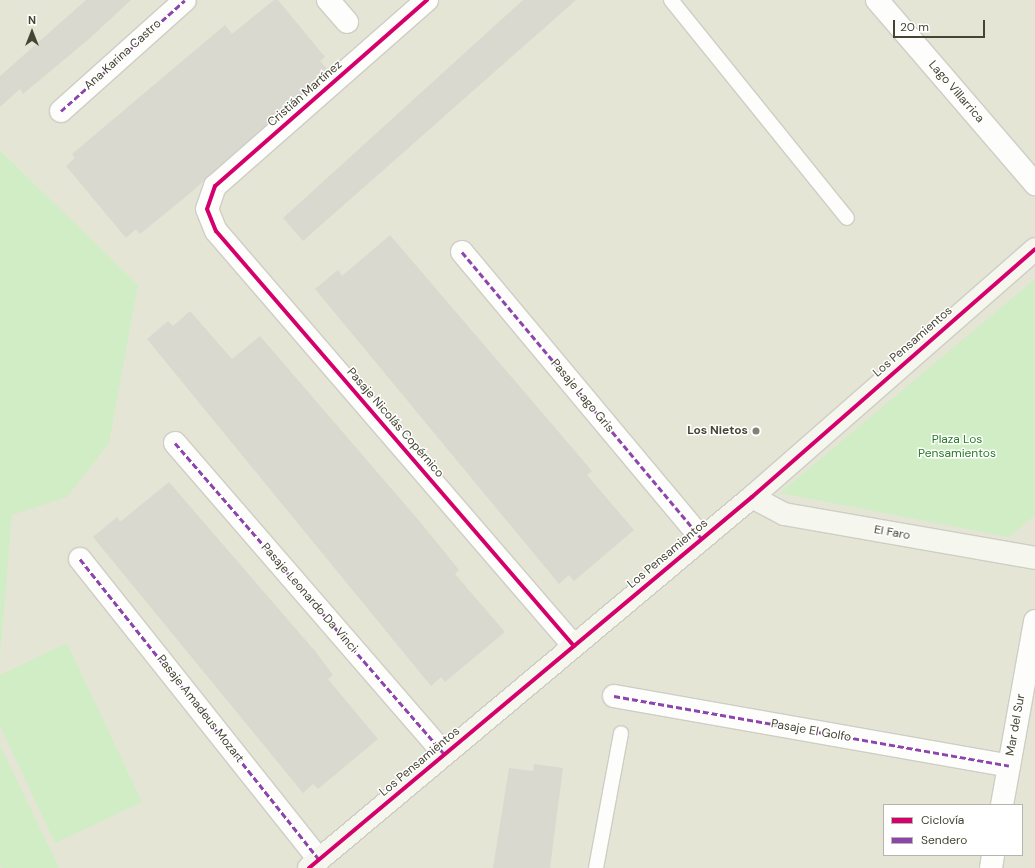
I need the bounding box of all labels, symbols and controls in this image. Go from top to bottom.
north arrow [12,12,52,52]
scale bar [895,12,987,38]
text: N [28,13,36,27]
street label: Ana Karina Castro [82,17,164,93]
text: 20 m [900,19,929,35]
street label: Cristián Martínez [265,58,345,130]
street label: Lago Villarrica [925,58,987,126]
street label: Los Pensamientos [870,304,956,380]
street label: Pasaje Lago Gris [547,357,617,435]
street label: Pasaje Nicolás Copérnico [343,365,447,481]
place label: Los Nietos [687,424,748,438]
marker: Los Nietos [751,426,761,436]
park label: Plaza Los Pensamientos [918,433,996,461]
street label: Los Pensamientos [625,516,711,592]
street label: El Faro [873,523,911,543]
street label: Pasaje Leonardo Da Vinci [258,541,360,655]
street label: Pasaje Amadeus Mozart [153,652,247,766]
street label: Mar del Sur [1003,693,1029,757]
street label: Pasaje El Golfo [770,717,852,745]
street label: Los Pensamientos [377,724,463,800]
legend [883,804,1023,856]
text: Ciclovía [921,812,964,828]
text: Sendero [921,832,967,848]

